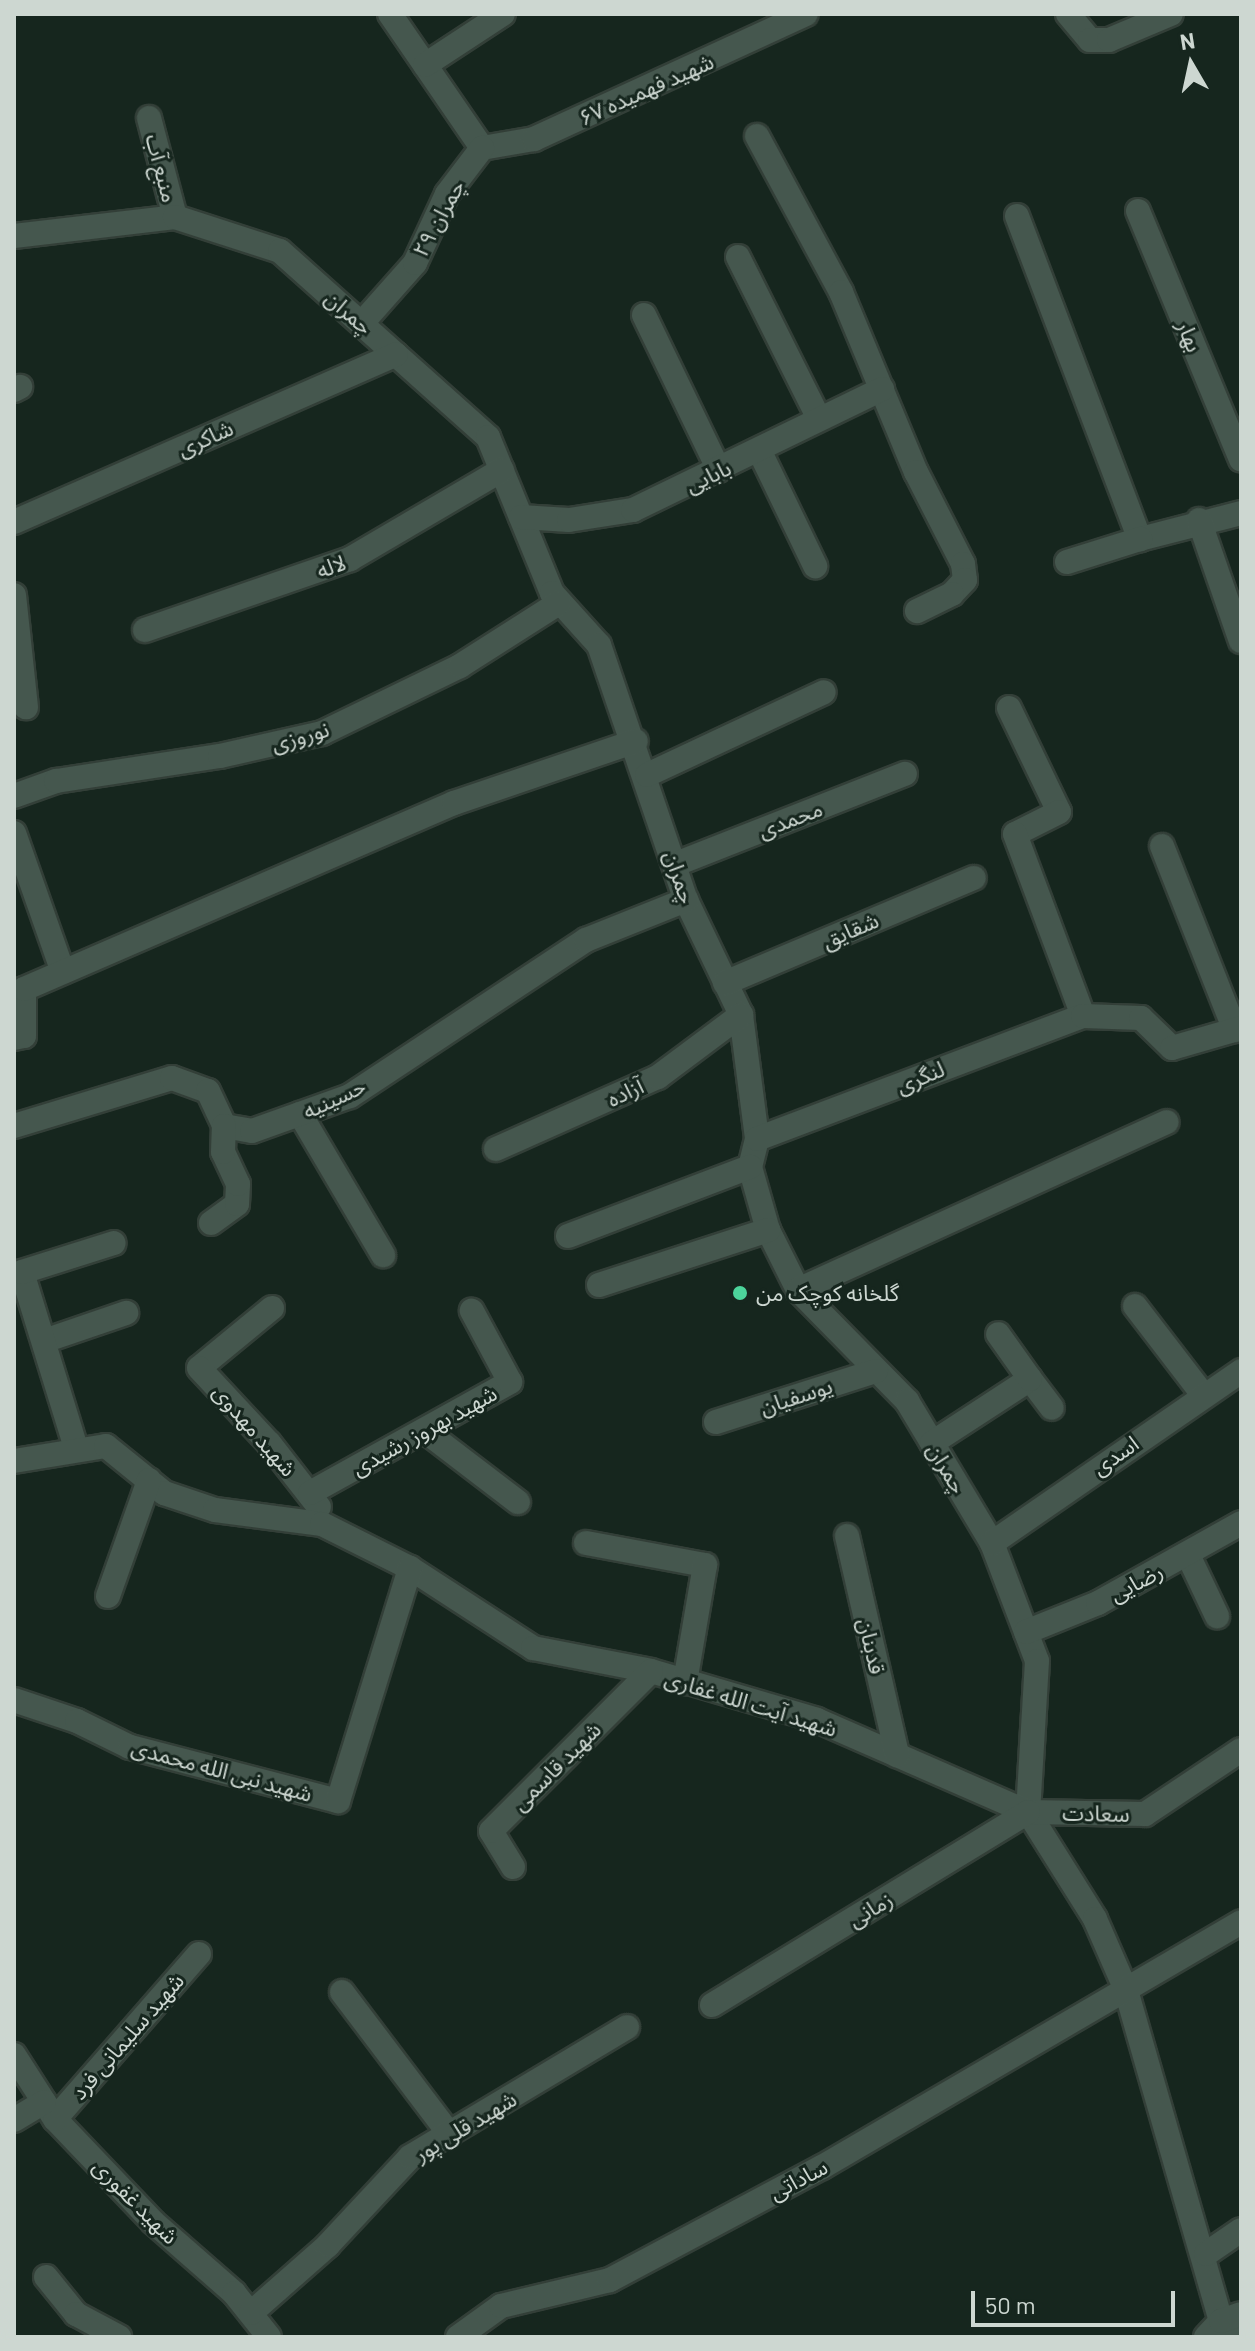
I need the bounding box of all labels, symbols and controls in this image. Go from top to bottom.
north arrow [1151,24,1231,104]
text: N [1178,26,1197,54]
street label: شهید فهمیده ۶۷ [574,47,718,131]
street label: منبع آب [140,131,184,205]
street label: چمران ۲۹ [406,175,470,261]
street label: چمران [320,284,378,340]
street label: بهار [1172,316,1208,356]
street label: شاکری [173,414,237,462]
street label: بابایی [681,454,735,498]
street label: لاله [313,549,349,583]
street label: نوروزی [268,715,332,757]
street label: محمدی [754,795,826,843]
street label: چمران [659,847,701,907]
street label: شقایق [818,906,882,954]
street label: لنگری [892,1055,948,1099]
street label: حسینیه [298,1072,370,1124]
street label: آزاده [603,1072,647,1112]
place label: گلخانه کوچک من [756,1280,899,1306]
marker: گلخانه کوچک من [731,1284,749,1302]
street label: یوسفیان [756,1372,836,1420]
street label: شهید مهدوی [208,1378,302,1482]
street label: شهید بهروز رشیدی [347,1379,501,1481]
street label: اسدی [1087,1430,1143,1480]
street label: چمران [922,1438,972,1498]
street label: رضایی [1105,1557,1167,1607]
street label: قدبنان [853,1616,891,1676]
street label: شهید آیت الله غفاری [662,1664,840,1742]
street label: شهید قاسمی [506,1716,606,1816]
street label: شهید نبی الله محمدی [129,1733,315,1807]
street label: سعادت [1062,1799,1130,1827]
street label: زمانی [843,1886,897,1932]
street label: شهید سلیمانی فرد [65,1967,189,2105]
street label: شهید قلی پور [409,2085,521,2167]
street label: شهید غفوری [88,2153,184,2249]
street label: ساداتی [764,2153,832,2205]
scale bar [975,2275,1179,2325]
text: 50 m [985,2290,1036,2319]

